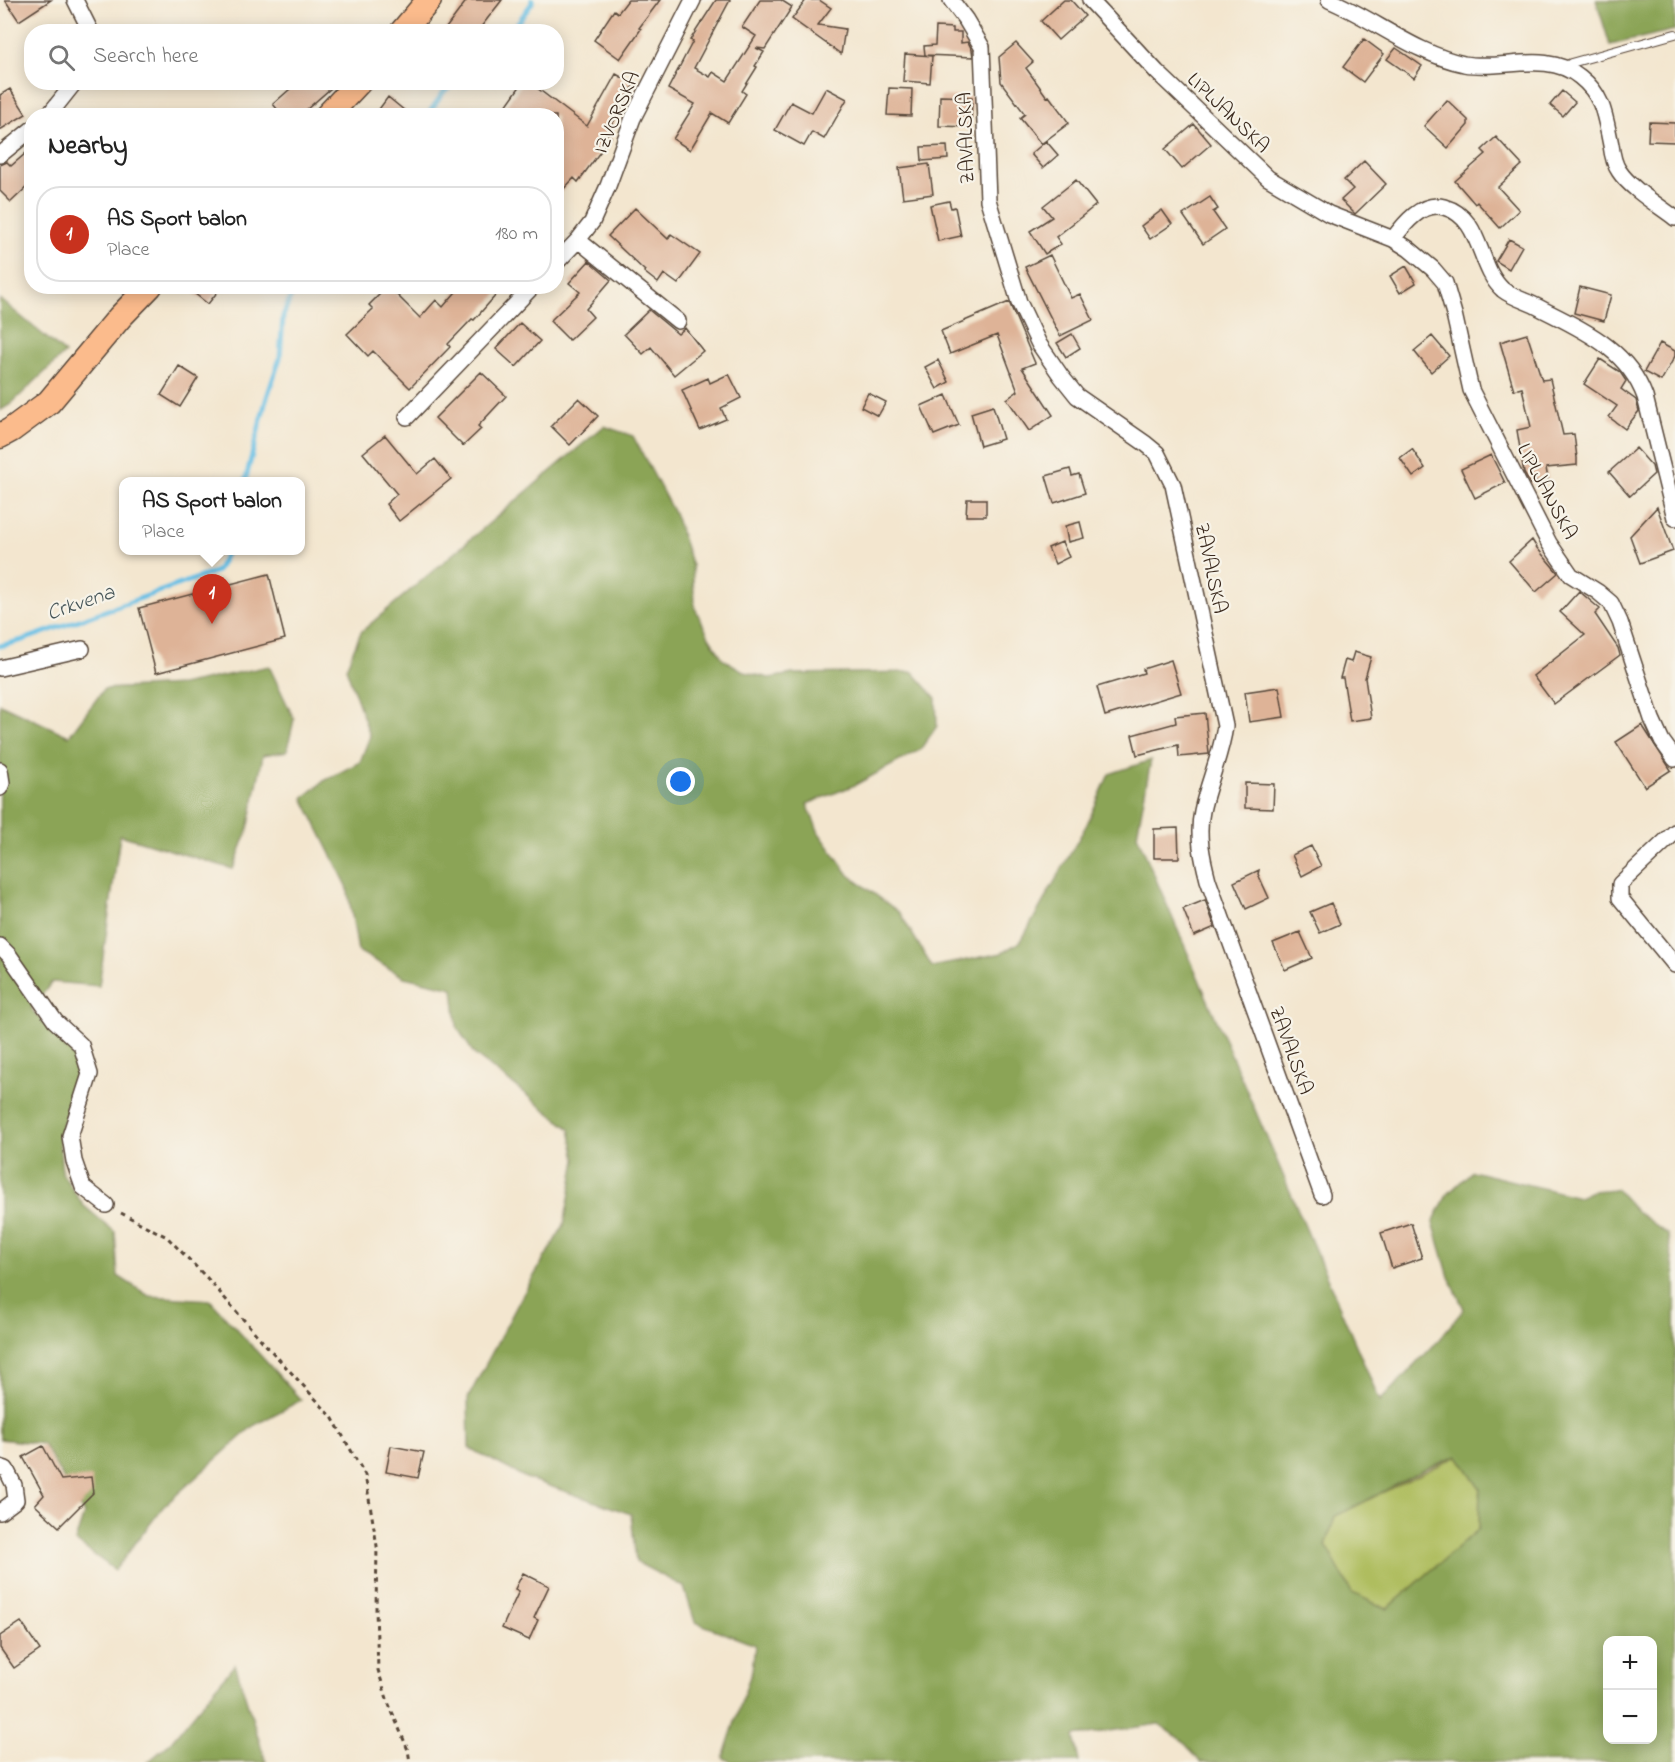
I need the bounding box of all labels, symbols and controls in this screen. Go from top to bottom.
search box [24,24,564,90]
icon: search [45,41,78,74]
text: Search here [93,41,198,73]
street label: LIPLJANSKA [1179,66,1276,161]
street label: IZVORSKA [587,67,649,159]
street label: ZAVALSKA [950,91,984,184]
text: Nearby [48,128,127,166]
text: AS Sport balon [107,204,247,236]
text: 1 [66,220,73,249]
text: 180 m [495,220,538,249]
text: Place [107,236,149,265]
street label: LIPLJANSKA [1508,438,1584,545]
popup [119,477,305,555]
text: AS Sport balon [142,486,282,518]
text: Place [142,518,184,547]
street label: ZAVALSKA [1186,520,1234,617]
pin: 1 [192,574,232,624]
water label: Crkvena [43,577,120,630]
your location [666,767,695,796]
street label: ZAVALSKA [1260,1002,1320,1099]
map controls [1603,1636,1657,1744]
button: + [1603,1636,1657,1690]
button: − [1603,1690,1657,1744]

